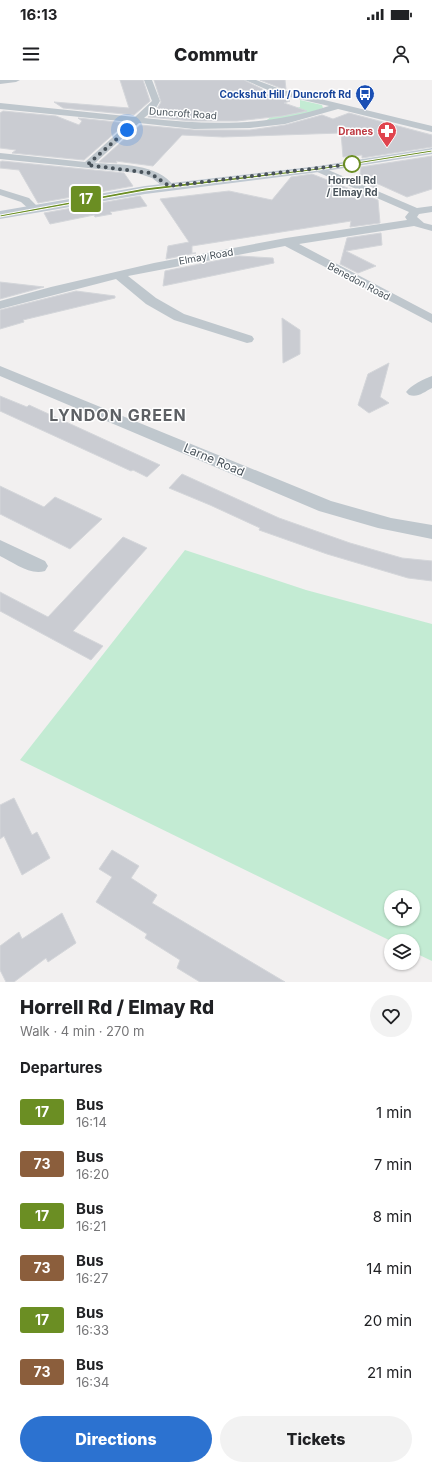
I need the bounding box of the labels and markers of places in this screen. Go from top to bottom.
bus stop icon: Cockshut Hill / Duncroft Rd [354,83,376,111]
place label: Cockshut Hill / Duncroft Rd [220,88,351,100]
pharmacy icon: Dranes [376,120,398,148]
place label: Dranes [338,125,373,137]
marker: Horrell Rd / Elmay Rd [343,155,361,173]
place label: Horrell Rd / Elmay Rd [327,174,377,199]

